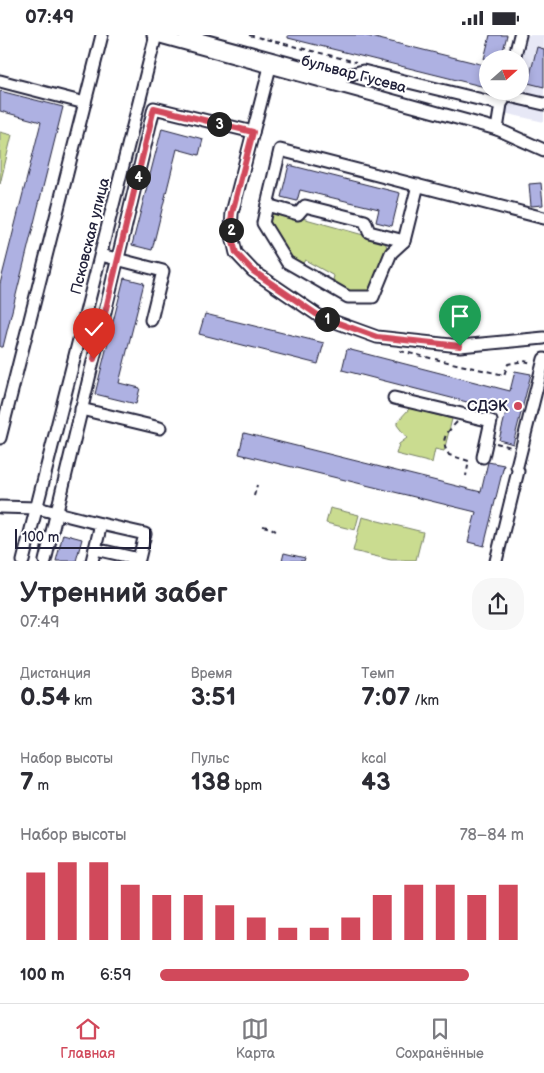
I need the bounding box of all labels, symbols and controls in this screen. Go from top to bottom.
text: 07:49 [25,6,74,29]
north arrow [479,50,529,100]
map controls [479,50,529,100]
street label: бульвар Гусева [299,51,409,98]
pin: 3 [206,111,232,137]
text: 3 [215,116,224,133]
pin: 4 [126,165,150,189]
text: 4 [134,169,143,186]
street label: Псковская улица [67,176,114,297]
pin: 2 [218,217,244,243]
text: 2 [227,222,236,239]
pin [439,295,481,346]
icon: arrive [446,302,474,330]
pin: 1 [314,307,340,331]
pin [73,308,115,359]
text: 1 [325,311,330,328]
icon: check [80,315,108,343]
place label: СДЭК [467,397,509,416]
marker: СДЭК [512,400,524,412]
scale bar [15,525,151,549]
text: 100 m [22,529,59,546]
text: Утренний забег [20,577,228,610]
button: share [472,578,524,630]
text: 07:49 [20,613,60,632]
text: Дистанция [20,665,91,682]
text: Время [191,665,232,682]
text: Темп [361,665,395,682]
text: 0.54 [20,682,70,713]
text: 3:51 [191,682,236,713]
text: 7:07 [361,682,411,713]
text: km [70,692,92,709]
text: /km [411,692,439,709]
text: Набор высоты [20,750,113,767]
text: Пульс [191,750,229,767]
text: kcal [361,750,386,767]
text: 7 [20,767,34,798]
text: 138 [191,767,231,798]
text: 43 [361,767,391,798]
text: m [34,777,49,794]
text: bpm [231,777,262,794]
text: Набор высоты [20,826,127,845]
text: 78–84 m [460,826,524,845]
text: 100 m [20,966,65,985]
text: 6:59 [100,966,131,985]
tab: Главная [60,1015,115,1062]
tab: Карта [236,1015,275,1062]
tab: Сохранённые [395,1015,484,1062]

